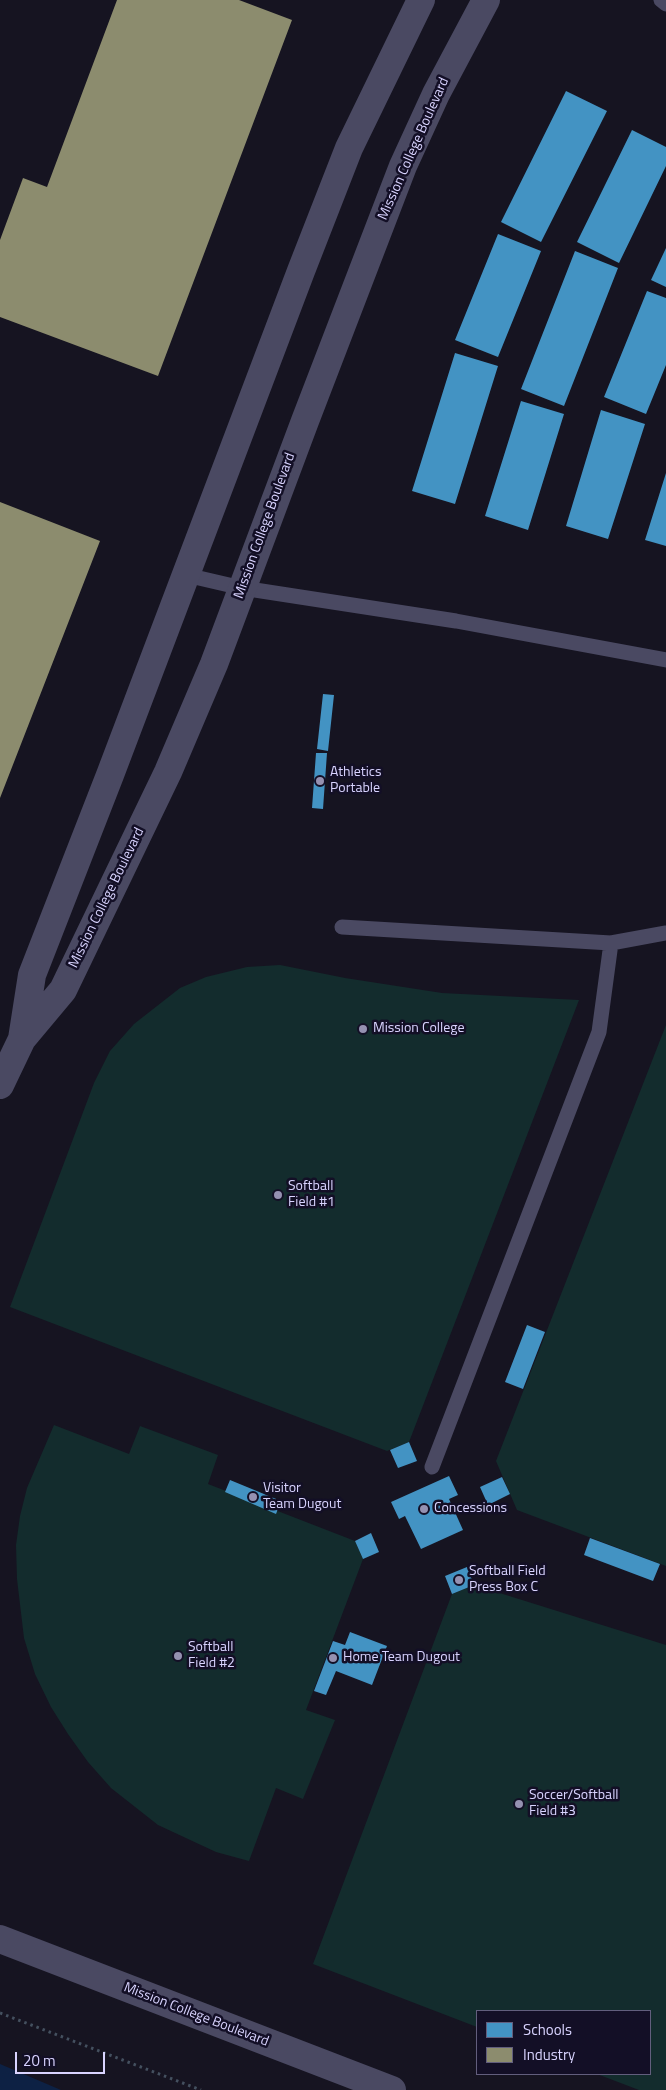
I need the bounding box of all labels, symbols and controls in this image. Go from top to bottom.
street label: Mission College Boulevard [375,75,453,223]
street label: Mission College Boulevard [231,451,299,601]
place label: Athletics Portable [330,765,381,798]
marker: Athletics Portable [314,775,326,787]
street label: Mission College Boulevard [66,825,148,971]
place label: Mission College [373,1021,465,1037]
marker: Mission College [357,1023,369,1035]
place label: Softball Field #1 [288,1179,335,1212]
marker: Softball Field #1 [272,1189,284,1201]
place label: Visitor Team Dugout [263,1481,341,1514]
marker: Visitor Team Dugout [247,1491,259,1503]
place label: Concessions [434,1501,507,1517]
marker: Concessions [418,1503,430,1515]
place label: Softball Field Press Box C [469,1564,546,1596]
marker: Softball Field Press Box C [453,1574,465,1586]
place label: Softball Field #2 [188,1640,235,1672]
marker: Softball Field #2 [172,1650,184,1662]
place label: Home Team Dugout [343,1650,460,1666]
marker: Home Team Dugout [327,1652,339,1664]
place label: Soccer/Softball Field #3 [529,1788,619,1820]
marker: Soccer/Softball Field #3 [513,1798,525,1810]
street label: Mission College Boulevard [121,1980,271,2050]
legend [476,2010,651,2075]
text: Schools [523,2018,572,2041]
scale bar [18,2042,108,2074]
text: Industry [523,2043,575,2066]
text: 20 m [23,2049,56,2072]

